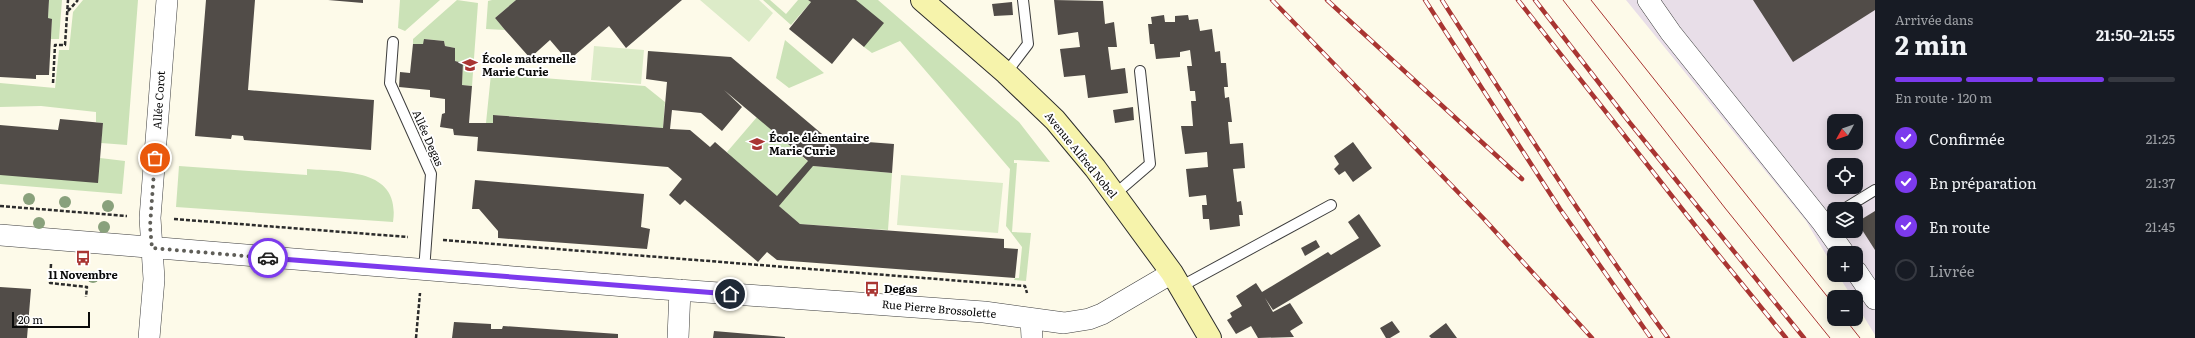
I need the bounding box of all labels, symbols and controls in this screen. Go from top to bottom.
text: Arrivée dans [1895,10,1973,29]
text: 21:50–21:55 [2096,23,2175,46]
text: 2 min [1895,24,1968,63]
place label: École maternelle Marie Curie [482,50,576,79]
school or university icon: École maternelle Marie Curie [461,56,479,74]
street label: Allée Corot [148,69,168,130]
text: En route · 120 m [1895,88,1992,107]
street label: Allée Degas [409,107,448,168]
street label: Avenue Alfred Nobel [1042,108,1122,201]
north arrow [1827,114,1863,150]
map controls [1827,114,1863,326]
icon: check [1895,127,1917,149]
text: Confirmée [1929,127,2005,150]
place label: École élémentaire Marie Curie [769,129,869,158]
text: 21:25 [2146,129,2175,148]
school or university icon: École élémentaire Marie Curie [748,135,766,153]
pin [138,141,172,175]
icon: bag [144,147,166,169]
button: locate [1827,158,1863,194]
icon: check [1895,171,1917,193]
text: En préparation [1929,171,2037,194]
text: 21:37 [2146,173,2175,192]
button: layers [1827,202,1863,238]
icon: check [1895,215,1917,237]
text: En route [1929,215,1990,238]
text: 21:45 [2145,217,2175,236]
courier [248,238,288,278]
button: + [1827,246,1863,282]
icon: car [257,247,279,269]
bus stop icon: 11 Novembre [74,249,92,267]
text: Livrée [1929,259,1975,282]
place label: 11 Novembre [48,266,118,282]
pin [713,277,747,311]
bus stop icon: Degas [863,280,881,298]
place label: Degas [884,280,918,296]
icon: home [719,283,741,305]
button: − [1827,290,1863,326]
street label: Rue Pierre Brossolette [881,295,997,321]
scale bar [12,310,90,329]
text: 20 m [18,311,43,327]

